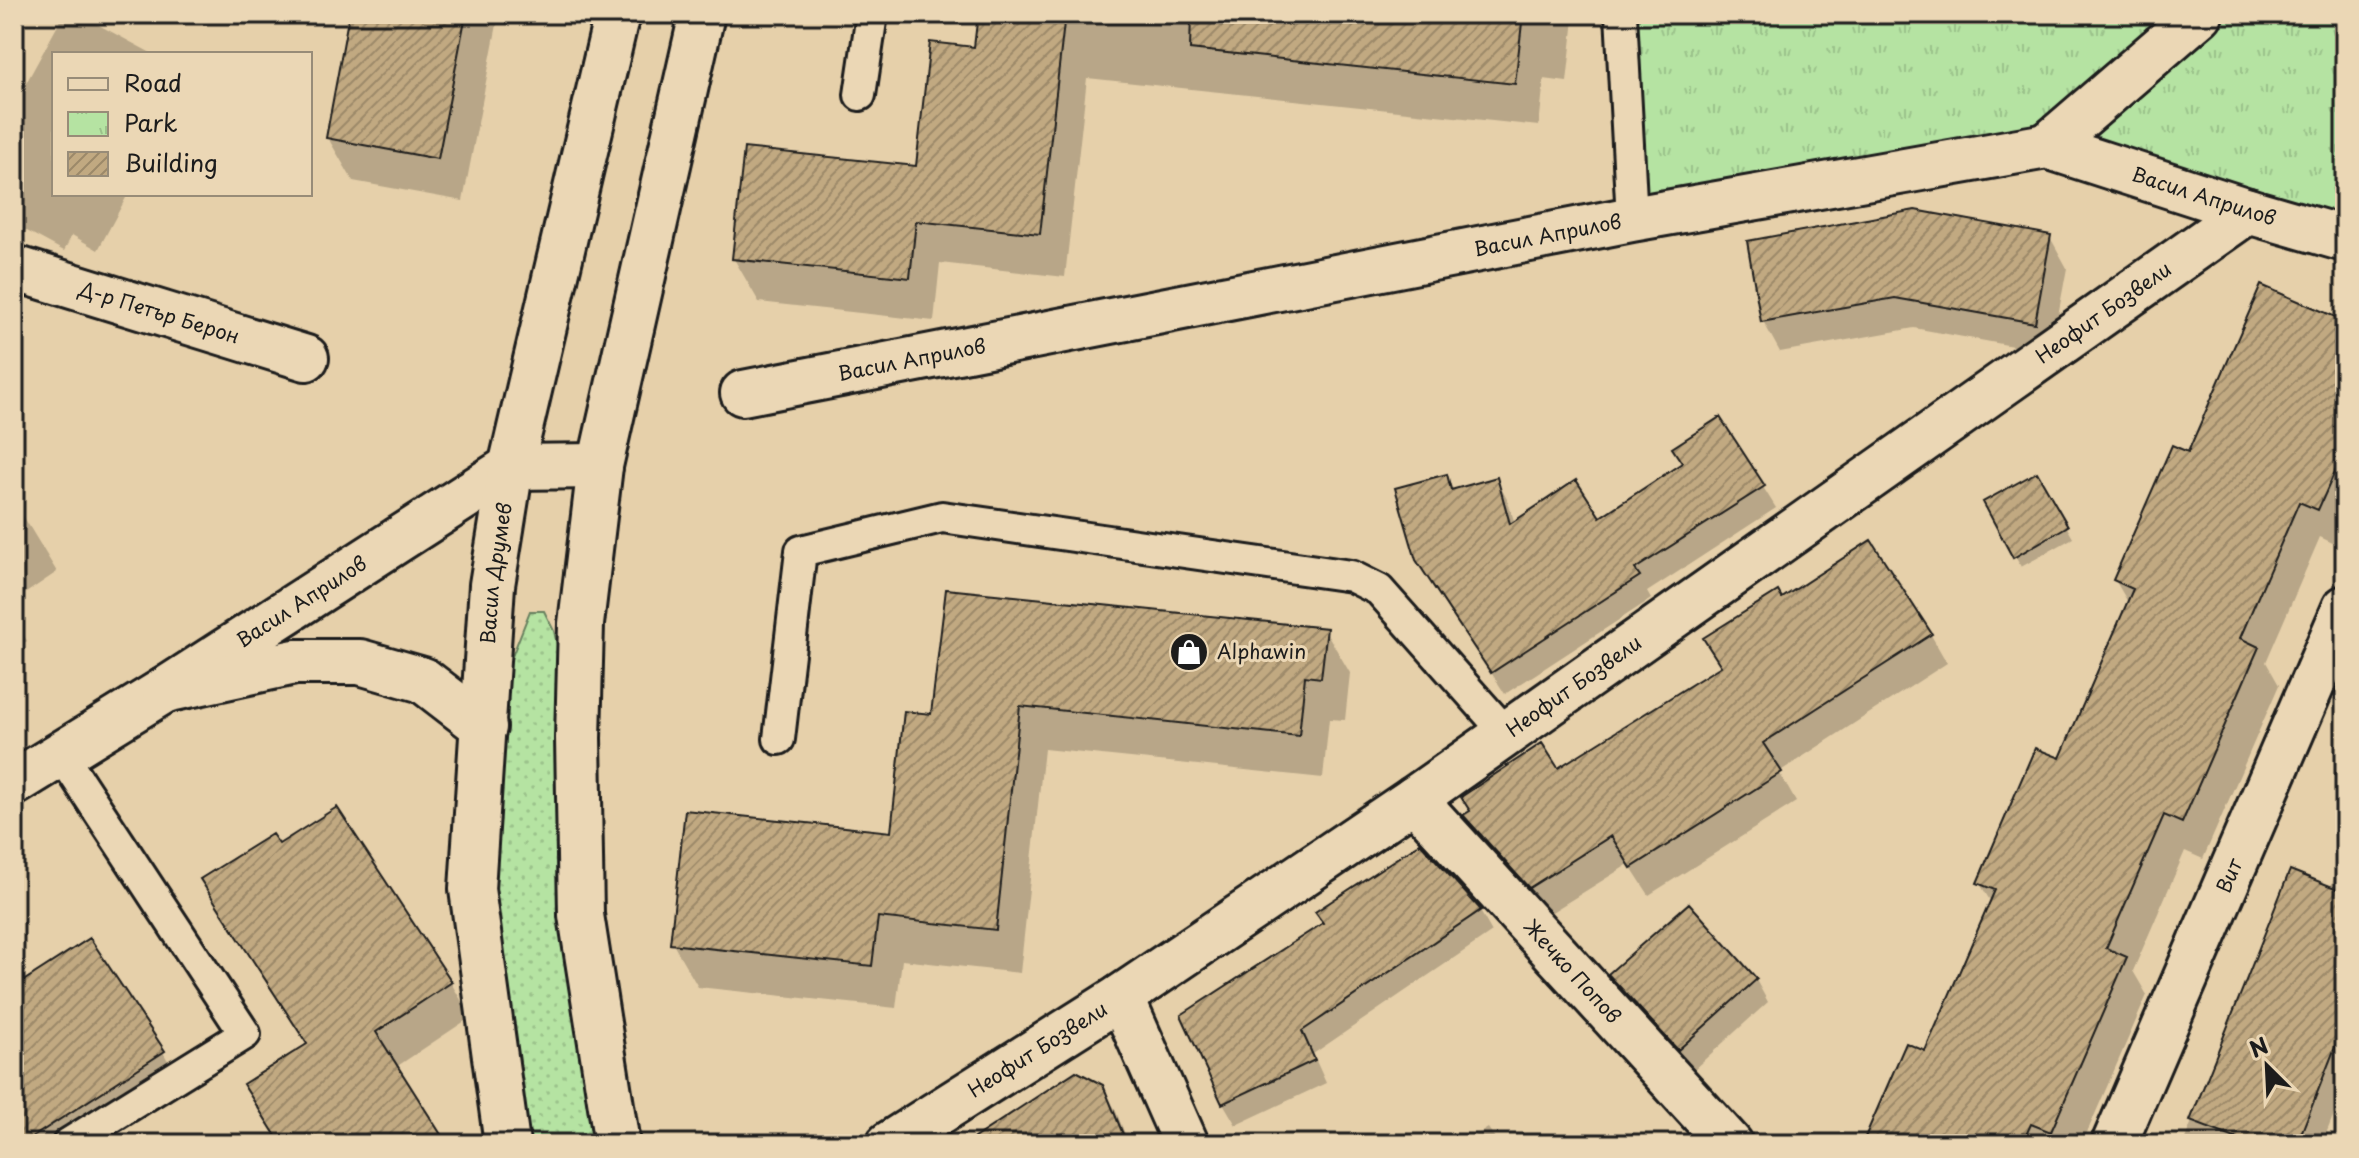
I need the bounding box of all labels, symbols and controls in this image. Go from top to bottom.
legend [52,52,312,196]
text: Road [124,64,182,100]
text: Park [124,104,178,140]
text: Building [124,144,218,180]
street label: Васил Априлов [2128,158,2280,232]
street label: Васил Априлов [1471,205,1624,264]
street label: Неофит Бозвели [2029,254,2177,370]
street label: Д-р Петър Берон [75,273,243,351]
street label: Васил Априлов [835,330,988,388]
street label: Васил Друмев [472,500,519,645]
street label: Васил Априлов [230,548,372,654]
street label: Неофит Бозвели [1499,627,1647,744]
shop icon: Alphawin [1168,631,1210,673]
place label: Alphawin [1217,636,1306,666]
street label: Вит [2208,853,2250,897]
street label: Жечко Попов [1517,912,1628,1030]
street label: Неофит Бозвели [962,994,1113,1104]
north arrow [2227,1026,2307,1106]
text: N [2244,1028,2273,1065]

